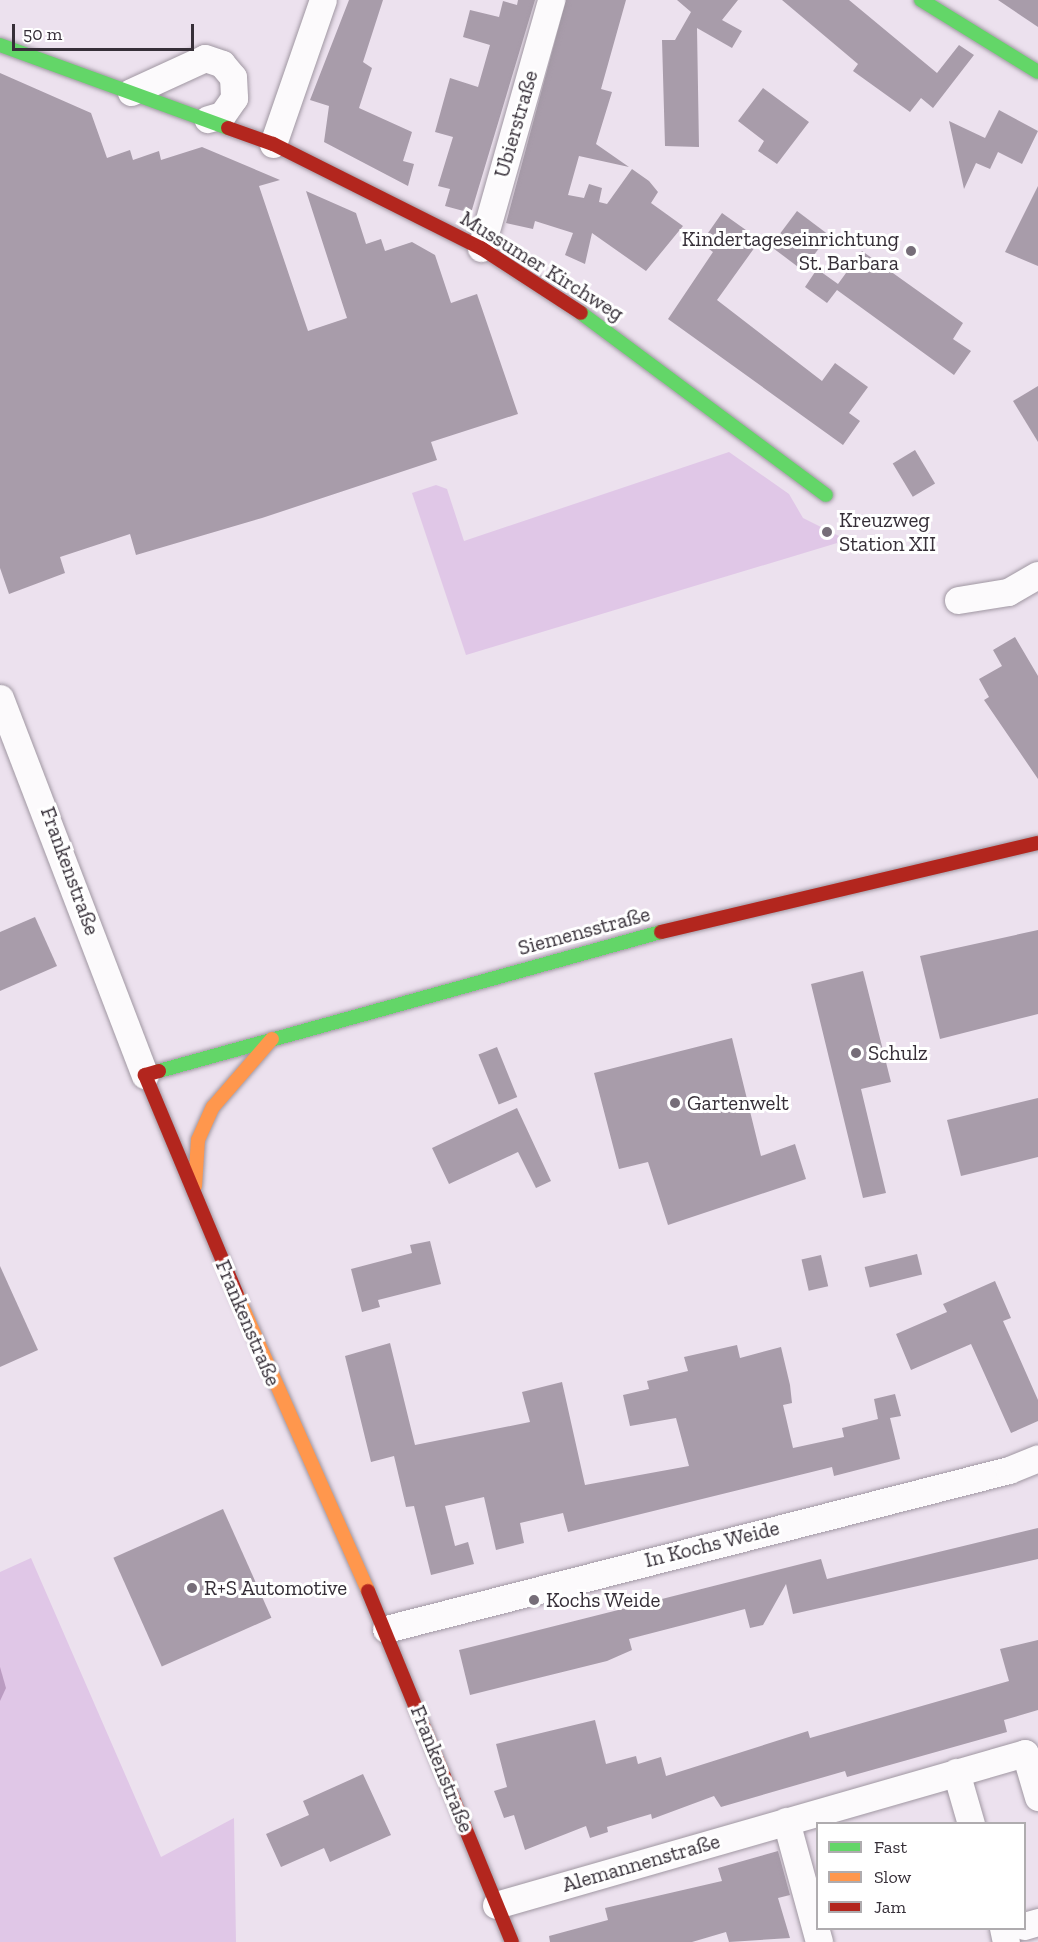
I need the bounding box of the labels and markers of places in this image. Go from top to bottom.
place label: Kindertageseinrichtung St. Barbara [682,226,899,276]
marker: Kindertageseinrichtung St. Barbara [904,244,918,258]
place label: Kreuzweg Station XII [839,507,936,557]
marker: Kreuzweg Station XII [820,525,834,539]
place label: Schulz [868,1040,928,1066]
marker: Schulz [849,1046,863,1060]
place label: Gartenwelt [687,1090,789,1116]
marker: Gartenwelt [668,1096,682,1110]
place label: R+S Automotive [204,1575,348,1601]
marker: R+S Automotive [185,1581,199,1595]
place label: Kochs Weide [546,1587,661,1613]
marker: Kochs Weide [527,1593,541,1607]

